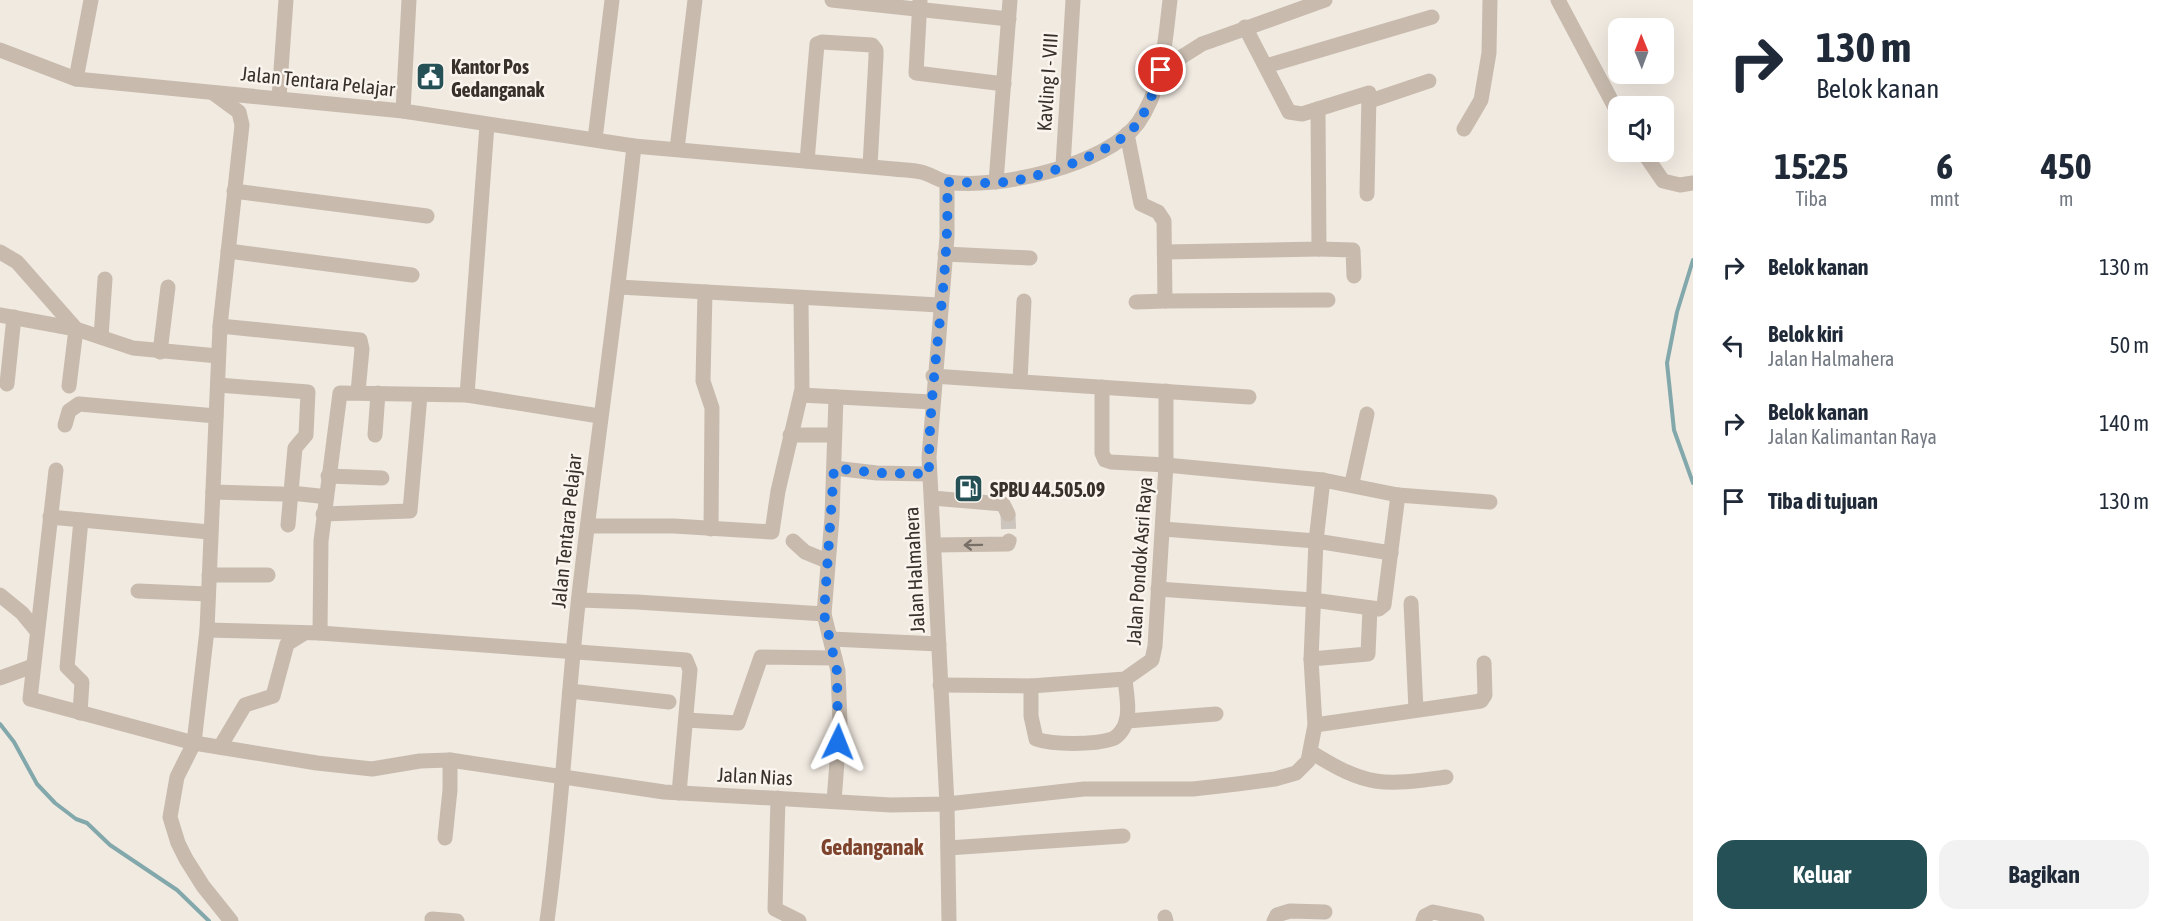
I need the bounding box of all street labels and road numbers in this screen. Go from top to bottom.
street label: Kavling I - VIII [1032,32,1062,132]
street label: Jalan Tentara Pelajar [240,61,397,101]
street label: Jalan Tentara Pelajar [546,452,586,609]
street label: Jalan Pondok Asri Raya [1122,476,1156,646]
street label: Jalan Halmahera [899,506,929,634]
street label: Jalan Nias [717,763,793,789]

